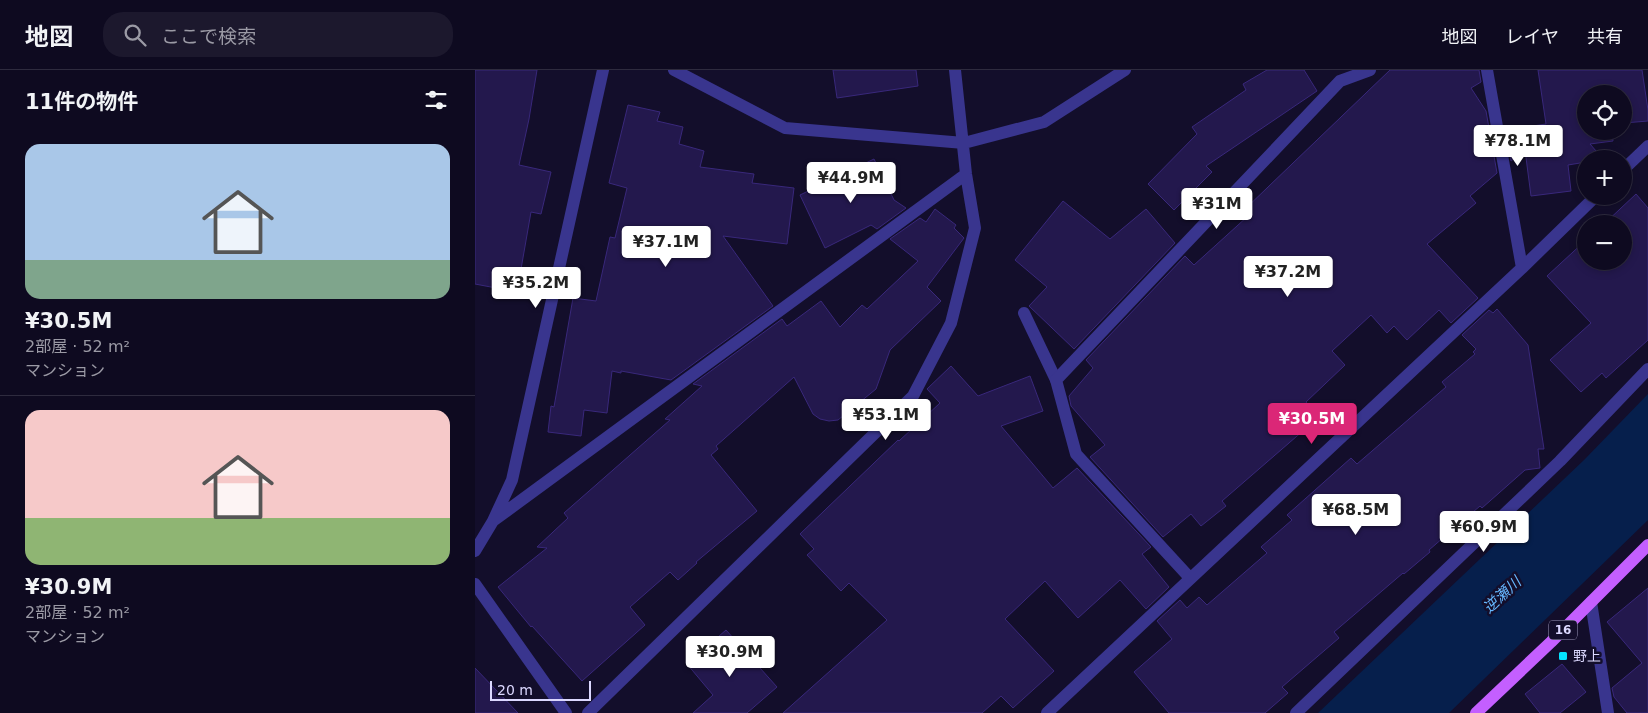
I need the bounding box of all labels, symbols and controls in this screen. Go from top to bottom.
search box [103,12,453,57]
icon: search [121,21,149,49]
text: 地図 [25,23,73,51]
text: ここで検索 [161,25,256,47]
text: 地図 [1442,26,1478,47]
text: レイヤ [1506,26,1559,47]
text: 共有 [1587,26,1623,47]
map controls [1577,85,1632,270]
button: locate [1577,85,1632,140]
icon: filters [422,86,450,114]
text: 11件の物件 [25,90,138,114]
pin: ¥78.1M [1477,124,1559,167]
text: ¥78.1M [1485,131,1551,150]
button: + [1577,150,1632,205]
pin: ¥44.9M [810,162,892,204]
text: ¥44.9M [818,168,884,187]
icon: home [193,177,283,267]
pin: ¥31M [1187,188,1247,230]
text: ¥31M [1192,194,1242,213]
button: − [1577,215,1632,270]
pin: ¥37.1M [625,226,707,268]
text: ¥37.1M [633,232,699,251]
pin: ¥37.2M [1247,256,1329,298]
text: ¥37.2M [1255,262,1321,281]
pin: ¥35.2M [495,266,577,309]
text: ¥35.2M [503,273,569,292]
text: ¥30.5M [25,309,112,333]
text: 2部屋 · 52 m² [25,337,130,356]
text: マンション [25,361,105,380]
pin: ¥53.1M [845,398,927,441]
pin: ¥30.5M [1271,402,1353,445]
text: ¥53.1M [853,405,919,424]
text: ¥30.5M [1279,409,1345,428]
icon: home [193,442,283,532]
pin: ¥68.5M [1315,494,1397,536]
text: ¥68.5M [1323,500,1389,519]
pin: ¥60.9M [1443,510,1525,553]
text: ¥60.9M [1451,517,1517,536]
water label: 逆瀬川 [1479,572,1526,617]
text: ¥30.9M [25,575,112,599]
text: 2部屋 · 52 m² [25,603,130,622]
road number: 16 [1549,620,1577,640]
text: マンション [25,627,105,646]
pin: ¥30.9M [689,636,771,678]
text: ¥30.9M [697,642,763,661]
place label: 野上 [1573,648,1601,664]
marker: 野上 [1557,650,1569,662]
scale bar [490,678,591,701]
text: 20 m [497,682,533,698]

